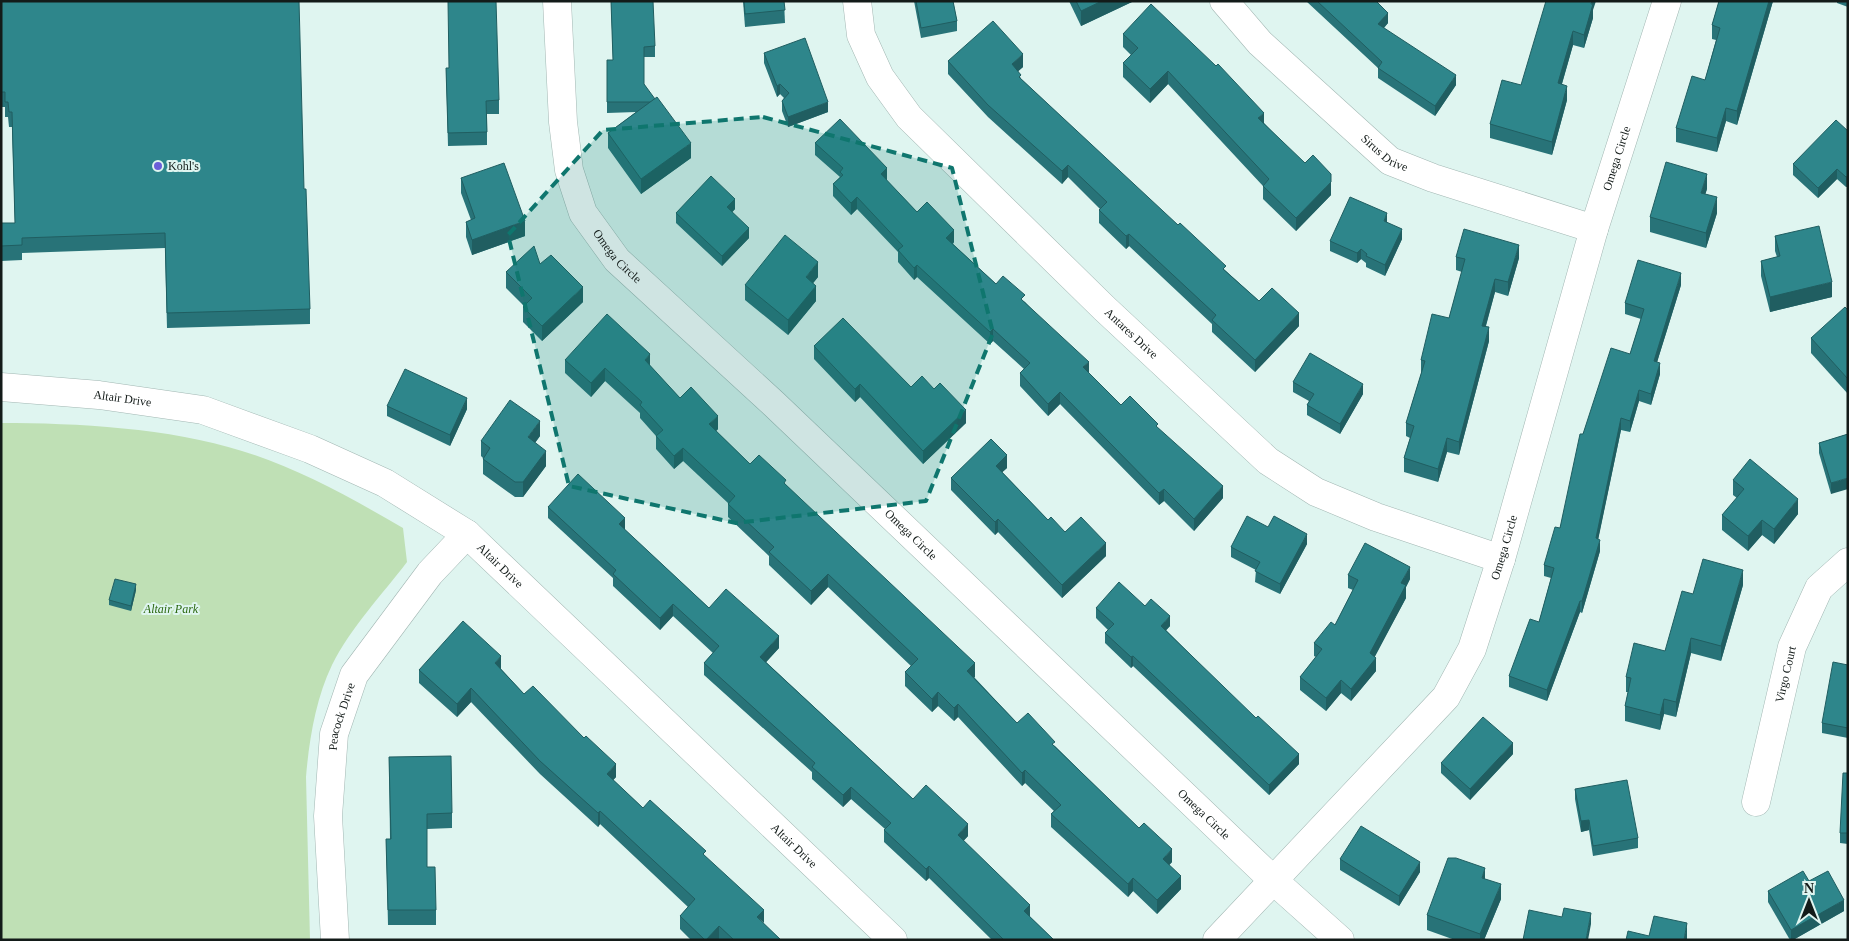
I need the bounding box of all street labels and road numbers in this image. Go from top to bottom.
street label: Omega Circle [1600,124,1633,192]
street label: Sirus Drive [1358,131,1410,174]
street label: Omega Circle [590,227,644,286]
street label: Antares Drive [1102,305,1161,362]
street label: Altair Drive [93,388,152,409]
street label: Omega Circle [882,506,940,563]
street label: Omega Circle [1488,513,1520,582]
street label: Altair Drive [474,540,526,591]
street label: Virgo Court [1772,644,1799,704]
street label: Peacock Drive [326,681,358,751]
street label: Omega Circle [1175,786,1233,842]
street label: Altair Drive [768,820,820,871]

